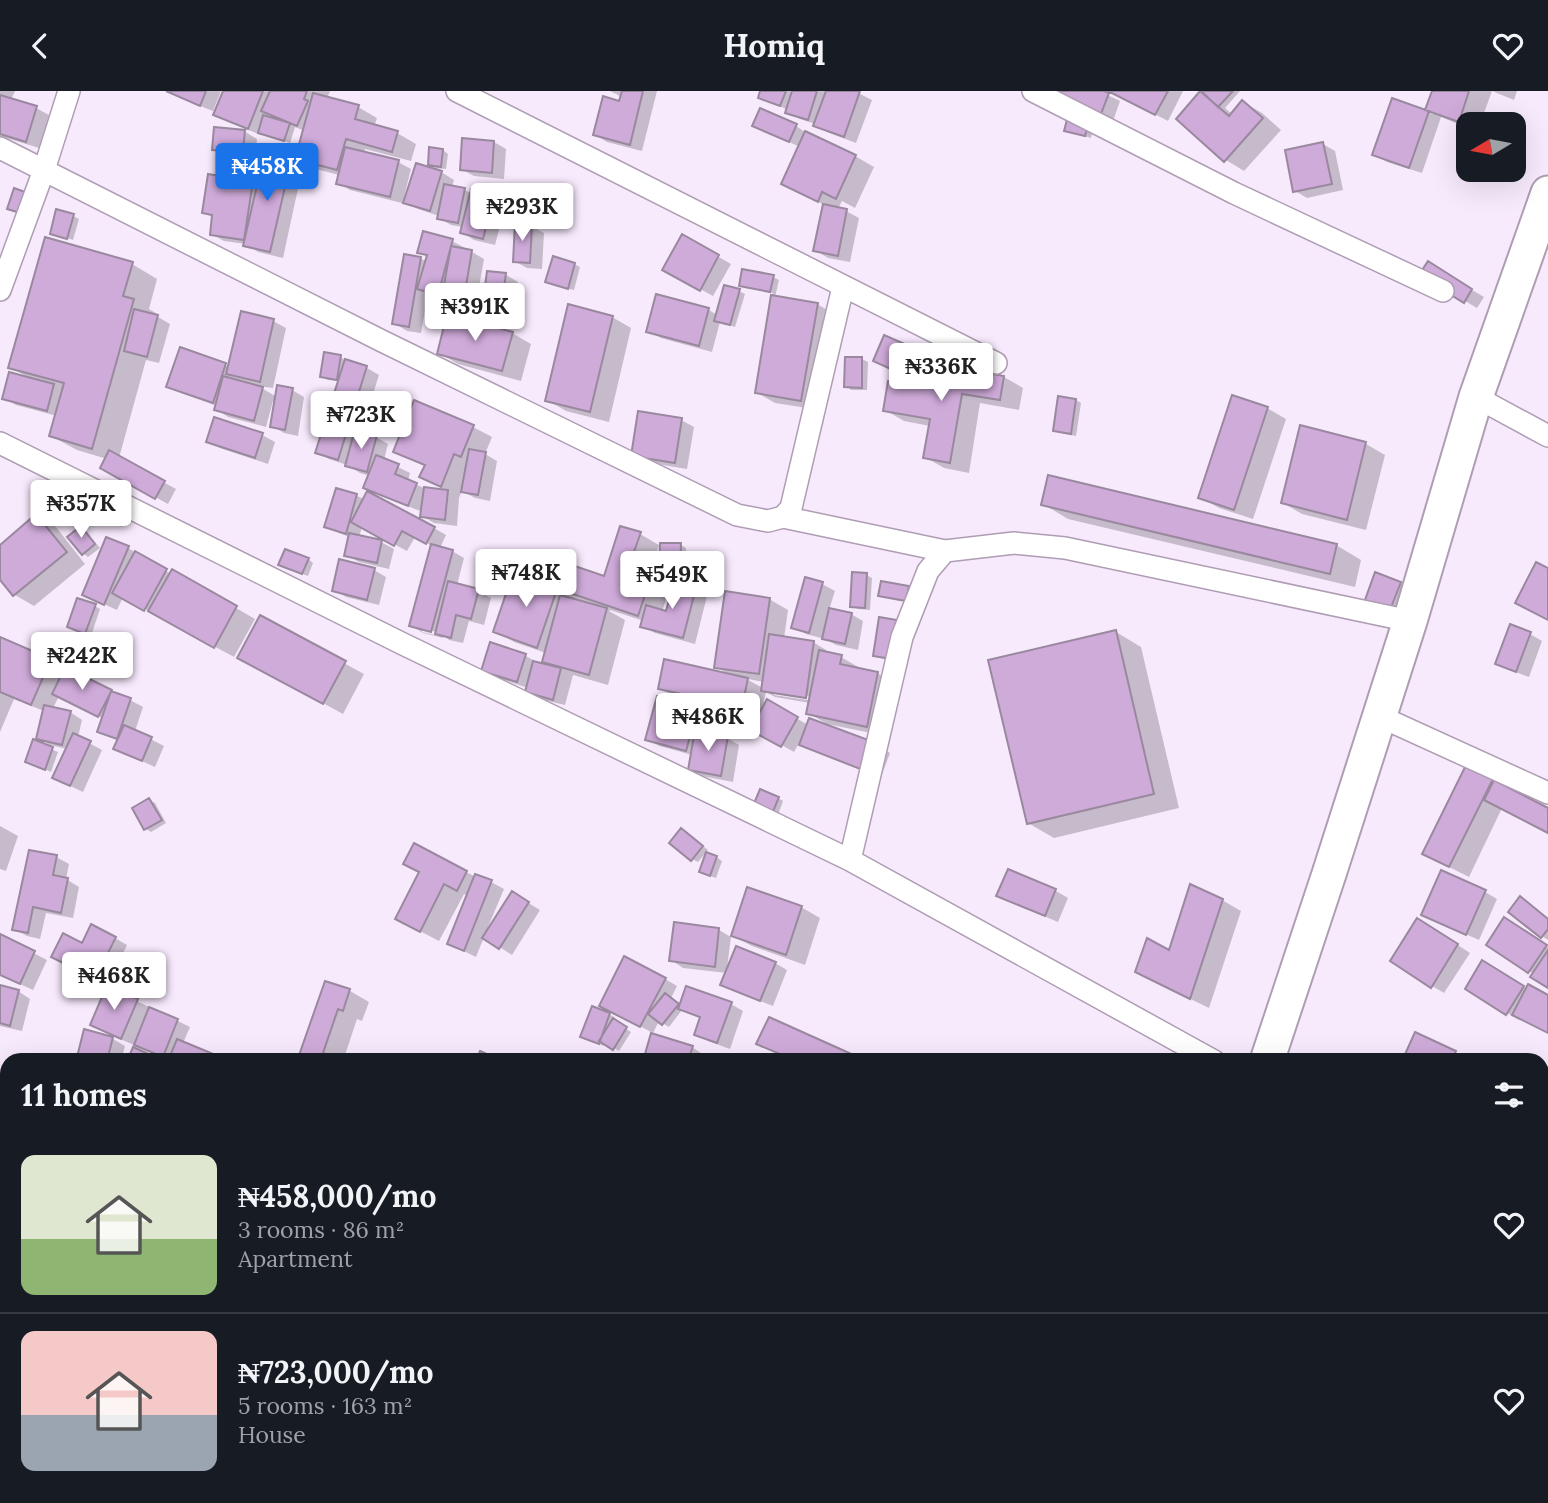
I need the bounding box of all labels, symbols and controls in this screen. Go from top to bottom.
text: Homiq [723,25,825,66]
icon: back [21,27,59,65]
icon: heart [1489,27,1527,65]
north arrow [1456,112,1526,182]
map controls [1456,112,1526,182]
pin: ₦458K [218,143,316,203]
text: ₦458K [231,151,303,180]
pin: ₦293K [473,183,571,243]
text: ₦293K [486,191,558,220]
pin: ₦391K [426,283,524,343]
text: ₦391K [441,291,509,320]
pin: ₦336K [892,343,990,403]
text: ₦336K [905,351,977,380]
pin: ₦723K [312,391,410,451]
text: ₦723K [327,399,395,428]
pin: ₦357K [32,481,130,540]
text: ₦357K [46,488,116,517]
pin: ₦748K [477,549,575,609]
pin: ₦549K [623,552,721,611]
text: ₦748K [491,557,561,586]
text: ₦549K [636,559,708,588]
pin: ₦242K [33,633,131,692]
text: ₦242K [47,640,117,669]
pin: ₦486K [659,693,757,753]
text: ₦486K [672,701,744,730]
pin: ₦468K [65,953,163,1012]
text: ₦468K [78,960,150,989]
text: 11 homes [21,1076,147,1114]
icon: filters [1490,1076,1528,1114]
text: ₦458,000/mo [238,1177,436,1215]
icon: home [77,1183,161,1267]
icon: heart [1490,1206,1528,1244]
text: 3 rooms · 86 m² [238,1215,404,1244]
text: Apartment [238,1244,353,1273]
text: ₦723,000/mo [238,1353,434,1391]
icon: home [77,1359,161,1443]
icon: heart [1490,1382,1528,1420]
text: 5 rooms · 163 m² [238,1391,412,1420]
text: House [238,1420,306,1449]

